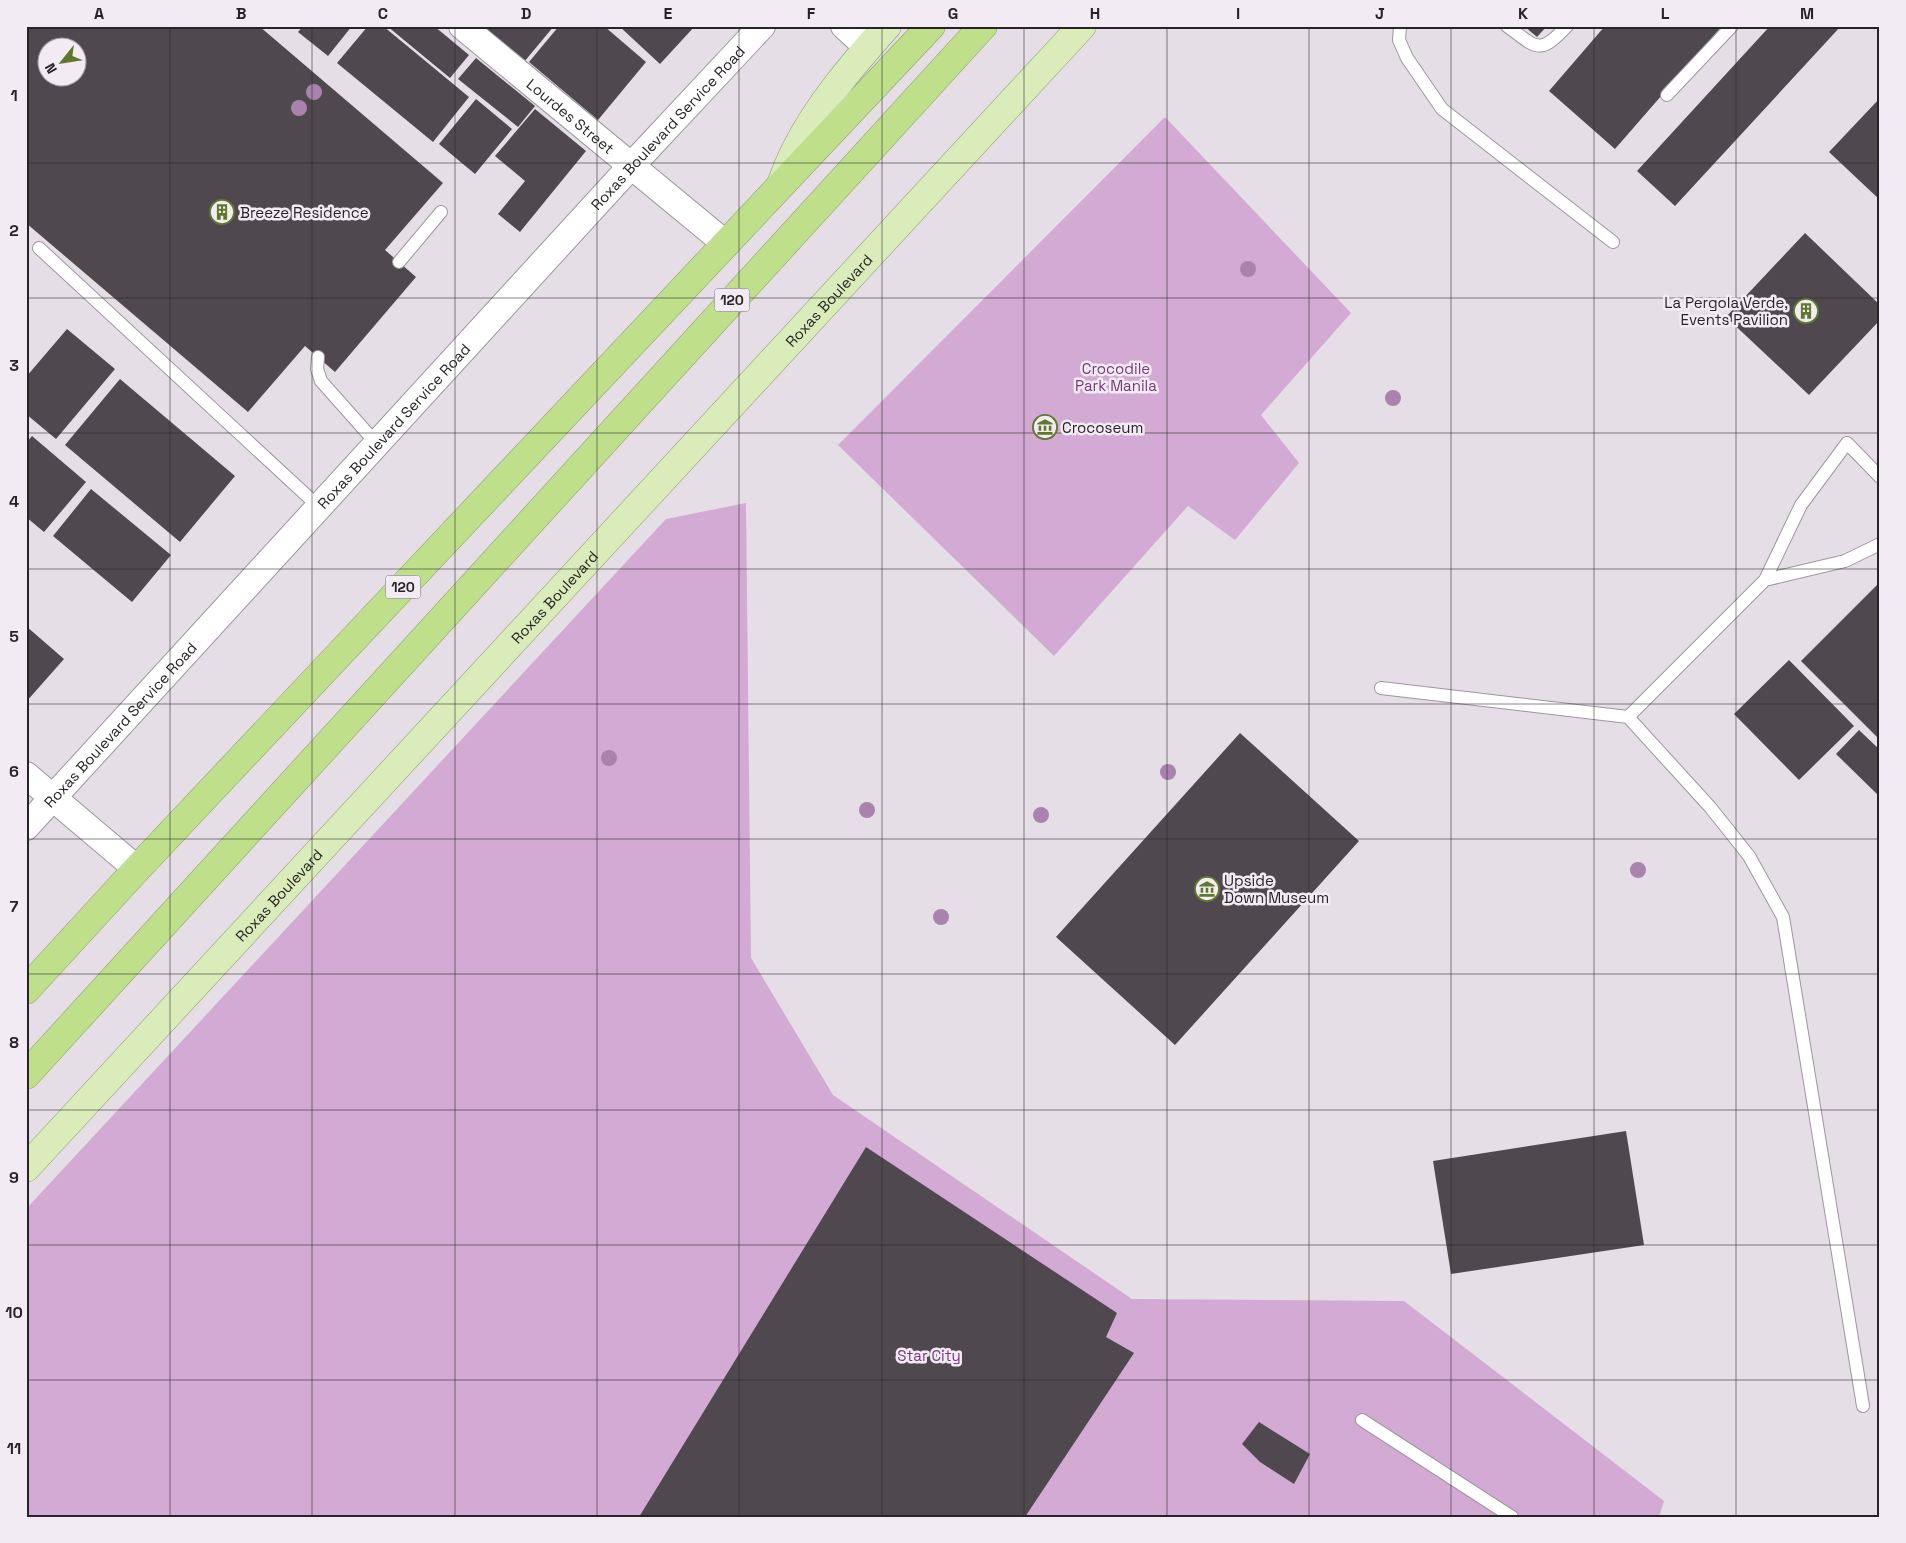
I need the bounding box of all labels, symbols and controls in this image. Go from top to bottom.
text: A [94,3,104,24]
text: B [236,3,246,24]
text: C [378,3,388,24]
text: D [521,3,531,24]
text: E [664,3,673,24]
text: F [807,3,816,24]
text: G [948,3,958,24]
text: H [1090,3,1100,24]
text: I [1236,3,1240,24]
text: J [1375,3,1385,24]
text: K [1518,3,1528,24]
text: L [1661,3,1670,24]
text: M [1800,3,1814,24]
north arrow [38,38,88,88]
street label: Roxas Boulevard Service Road [586,41,748,214]
text: N [41,60,61,77]
street label: Lourdes Street [523,74,619,158]
text: 1 [10,85,18,106]
building icon: Breeze Residence [209,199,235,225]
place label: Breeze Residence [240,203,369,222]
text: 2 [9,220,19,241]
street label: Roxas Boulevard [781,250,876,350]
road number: 120 [714,288,750,312]
place label: La Pergola Verde, Events Pavilion [1664,293,1788,329]
building icon: La Pergola Verde, Events Pavilion [1793,298,1819,324]
street label: Roxas Boulevard Service Road [313,339,474,512]
text: 3 [9,355,19,376]
park label: Crocodile Park Manila [1075,359,1157,395]
museum icon: Crocoseum [1032,414,1058,440]
place label: Crocoseum [1062,418,1143,437]
text: 4 [9,491,19,512]
street label: Roxas Boulevard [507,546,602,647]
road number: 120 [386,576,420,598]
text: 5 [9,626,19,647]
street label: Roxas Boulevard Service Road [39,638,200,811]
text: 6 [9,761,19,782]
street label: Roxas Boulevard [231,845,326,945]
place label: Upside Down Museum [1224,871,1329,907]
museum icon: Upside Down Museum [1194,876,1220,902]
text: 7 [10,896,19,917]
text: 8 [9,1032,19,1053]
text: 9 [9,1167,19,1188]
text: 10 [5,1302,23,1323]
park label: Star City [897,1346,961,1365]
text: 11 [7,1438,21,1459]

